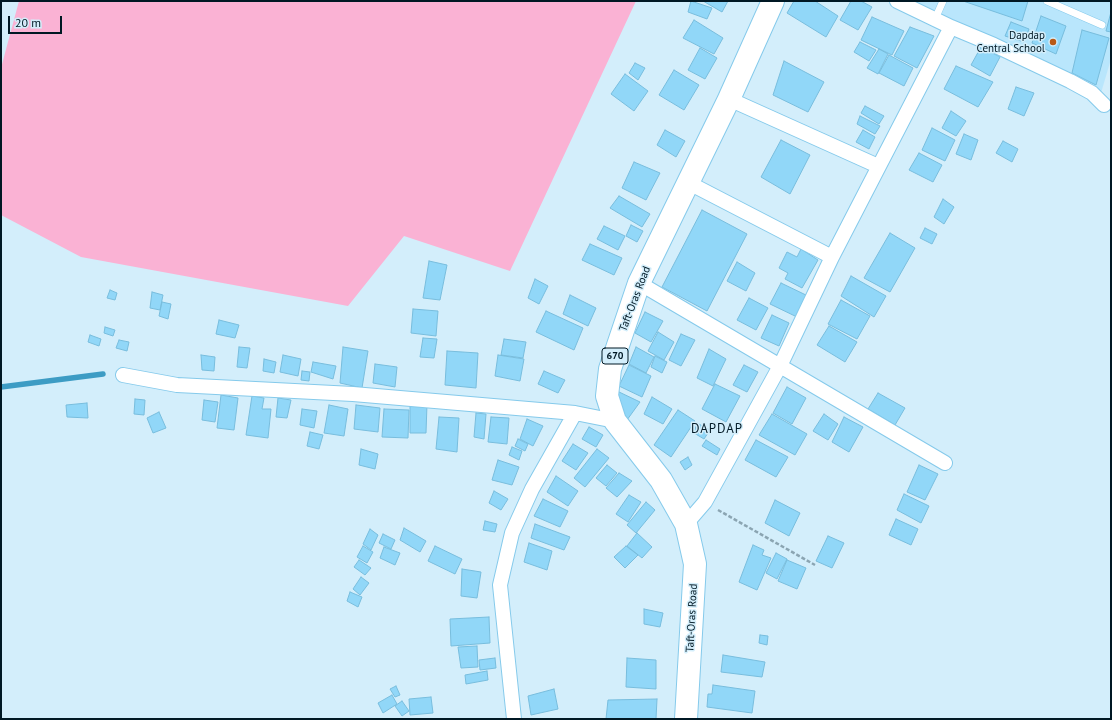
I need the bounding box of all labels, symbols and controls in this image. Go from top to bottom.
scale bar [10,8,64,34]
text: 20 m [15,15,41,30]
place label: Dapdap Central School [977,29,1045,55]
marker: Dapdap Central School [1048,37,1058,47]
street label: Taft-Oras Road [617,265,653,333]
road number: 670 [602,348,628,364]
district label: DAPDAP [691,421,743,437]
street label: Taft-Oras Road [684,583,700,653]

